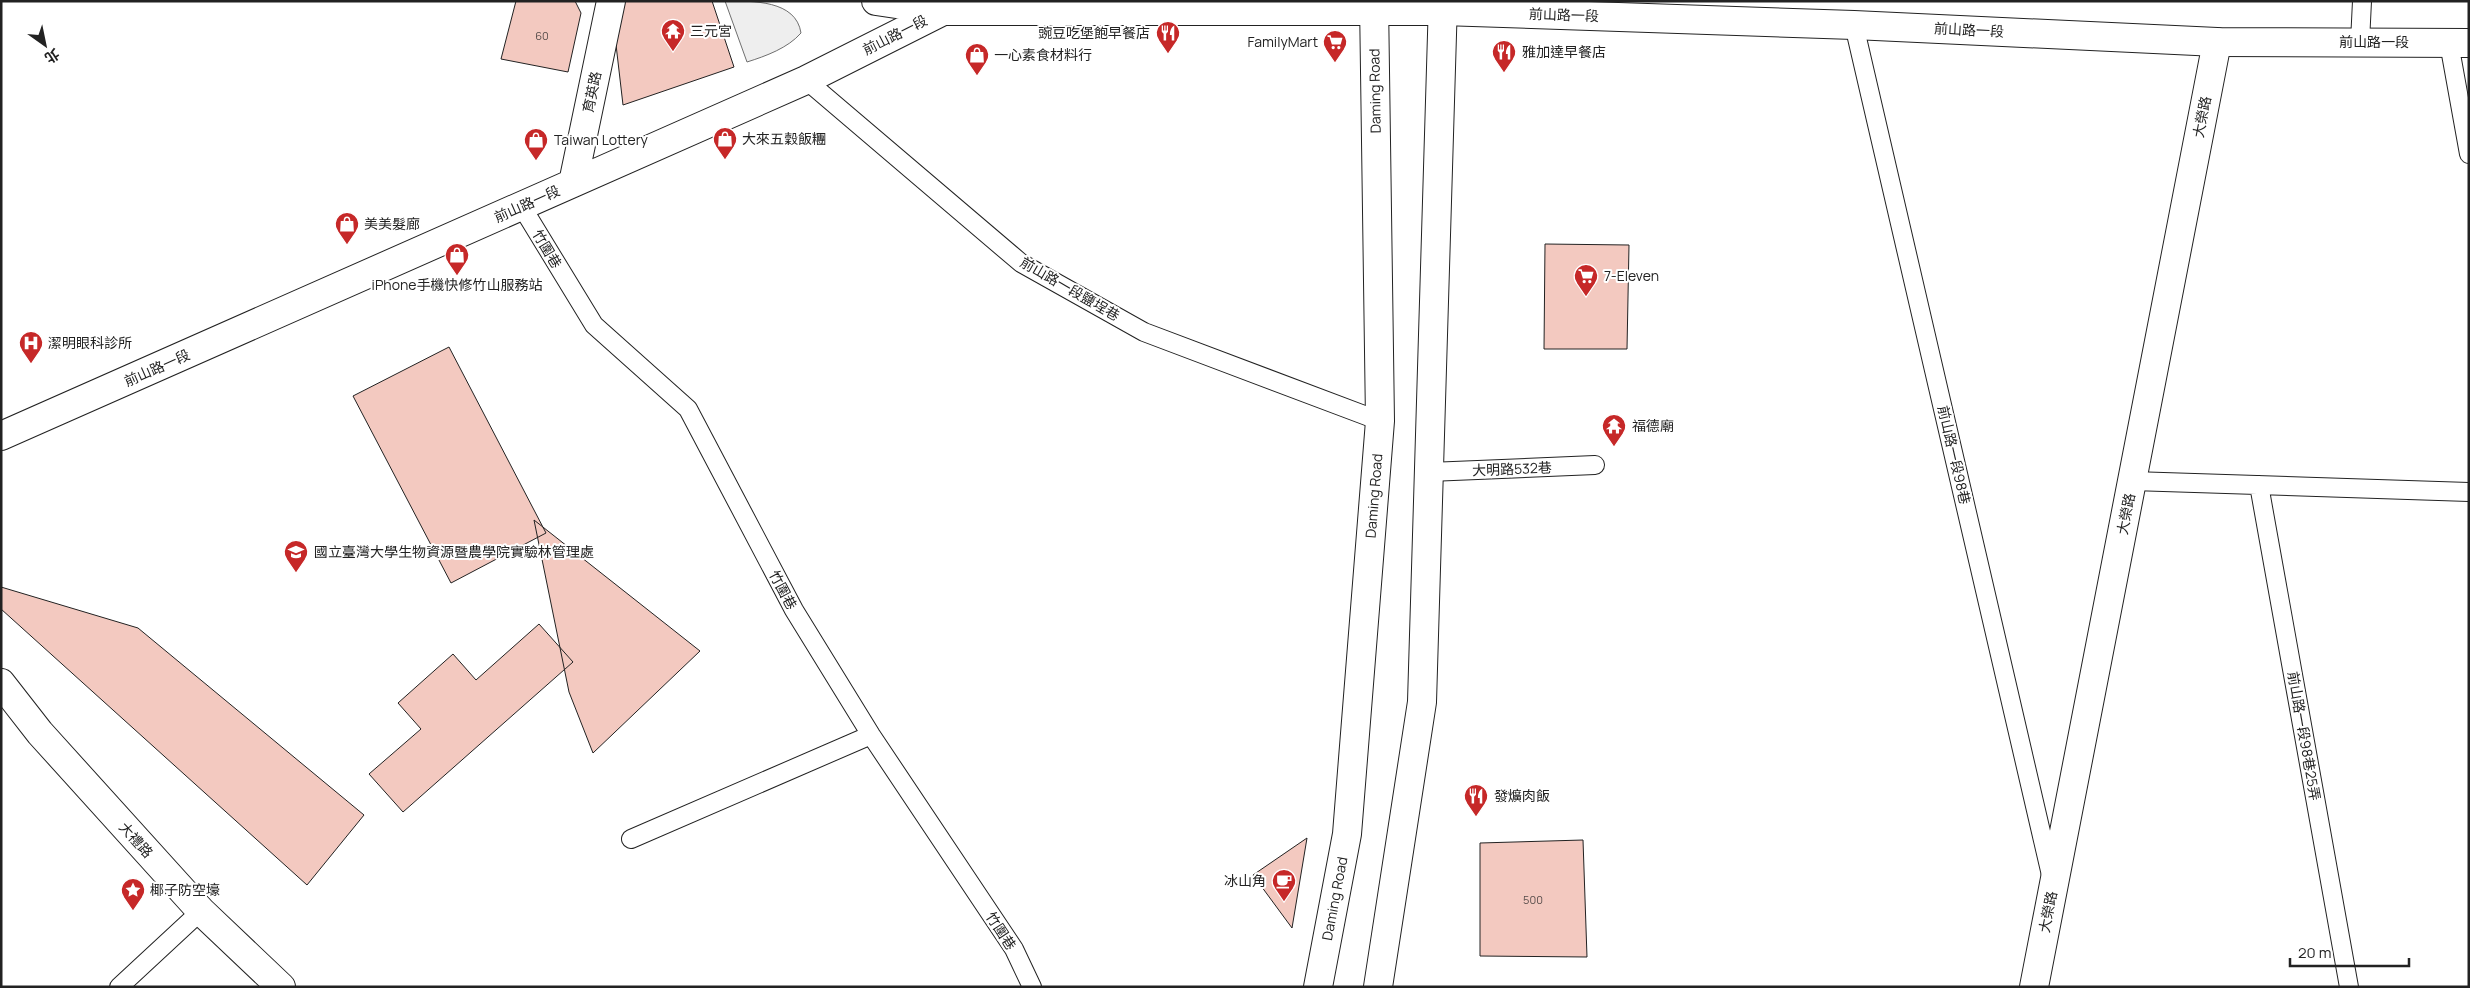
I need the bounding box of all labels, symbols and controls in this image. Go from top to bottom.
street label: 前山路一段 [1529,4,1599,25]
street label: 前山路一段 [859,10,930,59]
temple icon: 三元宮 [660,18,686,52]
street label: 前山路一段 [1934,18,2004,41]
north arrow [20,20,70,70]
restaurant icon: 豌豆吃堡飽早餐店 [1155,20,1181,54]
place label: 三元宮 [690,21,732,40]
place label: 豌豆吃堡飽早餐店 [1038,23,1150,42]
house number: 60 [535,28,549,43]
supermarket icon: FamilyMart [1322,29,1348,63]
place label: FamilyMart [1247,32,1318,51]
street label: 前山路一段 [2339,32,2409,51]
restaurant icon: 雅加達早餐店 [1491,39,1517,73]
shop icon: 一心素食材料行 [964,42,990,76]
place label: 雅加達早餐店 [1522,42,1606,61]
text: 北 [41,45,63,68]
place label: 一心素食材料行 [994,45,1092,64]
street label: Daming Road [1364,48,1385,134]
street label: 育英路 [578,69,605,114]
street label: 大榮路 [2188,94,2215,139]
shop icon: 大來五穀飯糰 [712,126,738,160]
shop icon: Taiwan Lottery [523,127,549,161]
place label: 大來五穀飯糰 [742,129,826,148]
place label: Taiwan Lottery [554,130,649,149]
street label: 前山路一段 [491,181,563,226]
shop icon: 美美髮廊 [334,211,360,245]
place label: 美美髮廊 [364,214,420,233]
street label: 竹圍巷 [528,226,566,272]
shop icon: iPhone手機快修竹山服務站 [444,242,470,276]
street label: 前山路一段鹽埕巷 [1017,252,1123,325]
supermarket icon: 7-Eleven [1573,263,1599,297]
place label: 7-Eleven [1604,266,1659,285]
place label: iPhone手機快修竹山服務站 [372,275,542,294]
hospital icon: 潔明眼科診所 [18,330,44,364]
place label: 潔明眼科診所 [48,333,132,352]
street label: 前山路一段 [121,345,193,390]
street label: 前山路一段98巷 [1934,404,1975,506]
temple icon: 福德廟 [1601,413,1627,447]
place label: 福德廟 [1632,416,1674,435]
street label: Daming Road [1361,453,1386,539]
street label: 大明路532巷 [1472,458,1552,479]
street label: 大榮路 [2112,491,2139,536]
school or university icon: 國立臺灣大學生物資源暨農學院實驗林管理處 [283,539,309,573]
place label: 國立臺灣大學生物資源暨農學院實驗林管理處 [314,542,594,561]
street label: 竹圍巷 [765,567,802,613]
street label: 前山路一段98巷25弄 [2284,670,2325,802]
restaurant icon: 發爌肉飯 [1463,783,1489,817]
place label: 發爌肉飯 [1494,786,1550,805]
street label: 大禮路 [115,818,157,862]
street label: Daming Road [1317,855,1352,942]
cafe icon: 冰山角 [1271,868,1297,902]
place label: 冰山角 [1224,871,1266,890]
place icon: 椰子防空壕 [120,877,146,911]
place label: 椰子防空壕 [150,880,220,899]
street label: 大榮路 [2034,889,2061,934]
house number: 500 [1523,892,1543,907]
street label: 竹圍巷 [982,908,1021,954]
scale bar [2290,936,2409,968]
text: 20 m [2298,942,2331,963]

